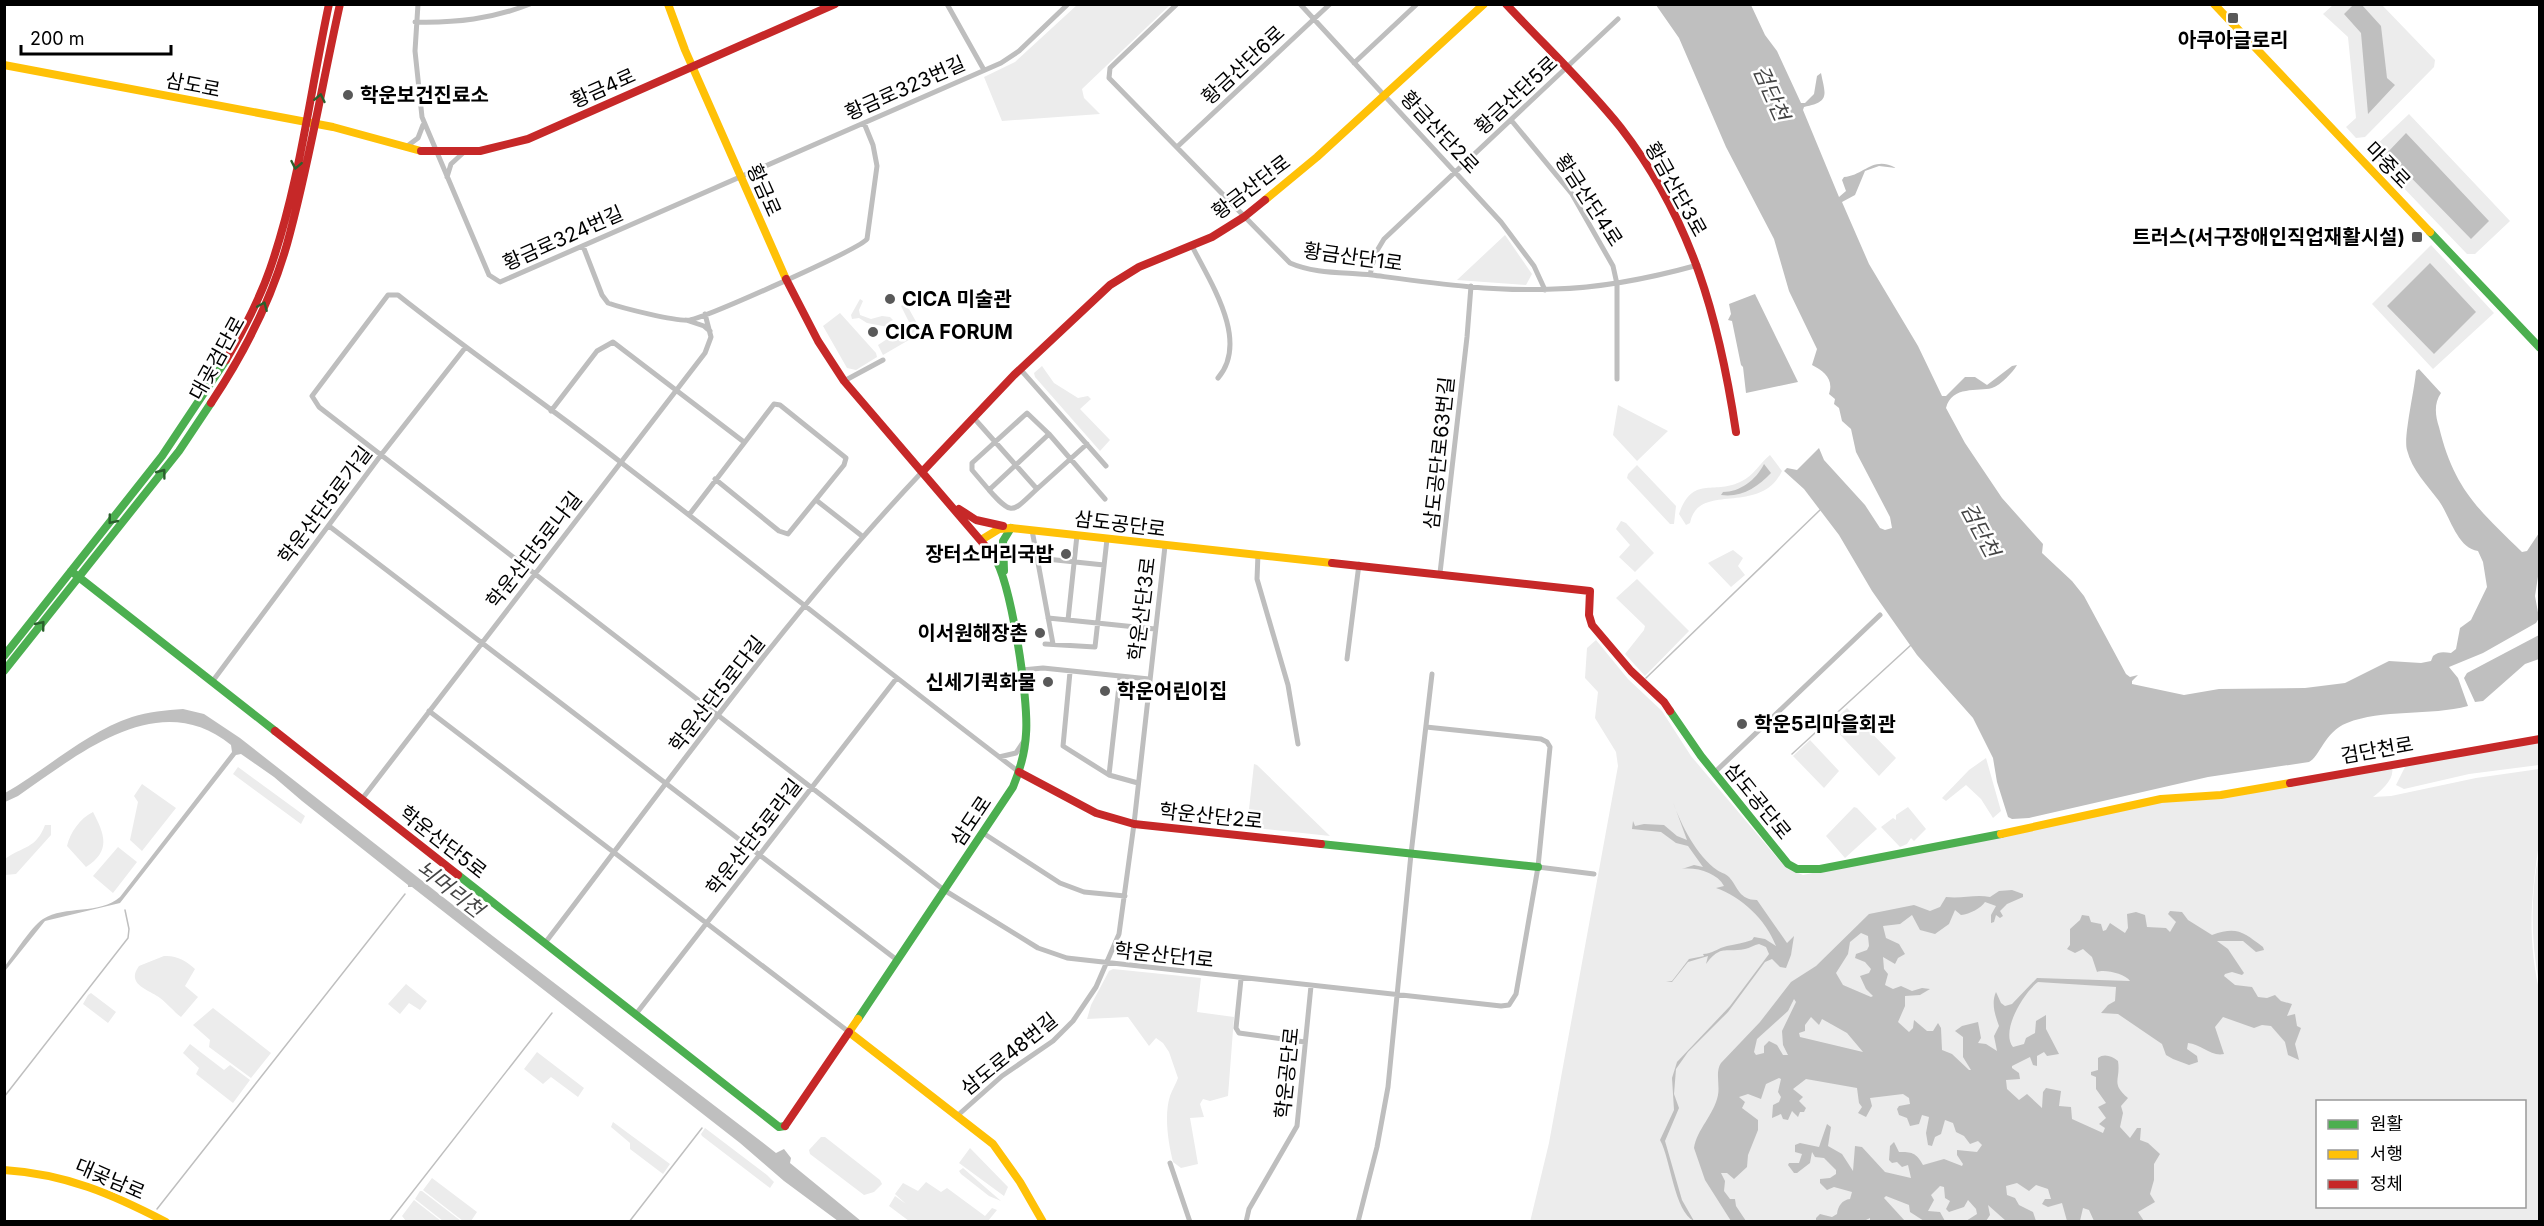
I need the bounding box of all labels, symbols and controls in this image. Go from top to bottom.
marker: 아쿠아글로리 [2226,11,2240,25]
scale bar [21,18,171,56]
street label: 황금산단6로 [1197,21,1289,109]
text: 200 m [30,28,85,49]
place label: 아쿠아글로리 [2178,28,2288,52]
street label: 황금로323번길 [841,51,969,125]
street label: 황금산단5로 [1470,51,1562,139]
water label: 검단천 [1748,61,1796,127]
street label: 황금4로 [567,63,639,113]
street label: 삼도로 [164,68,222,102]
place label: 학운보건진료소 [360,83,489,107]
street label: 황금산단2로 [1396,86,1484,178]
marker: 학운보건진료소 [341,88,355,102]
one-way arrow [313,94,326,104]
street label: 마중로 [2360,137,2416,193]
street label: 황금산단3로 [1640,138,1712,240]
street label: 황금산단4로 [1550,149,1628,251]
street label: 황금산단로 [1207,150,1295,224]
one-way arrow [290,159,303,169]
street label: 황금로 [742,160,786,220]
street label: 황금로324번길 [499,201,627,275]
place label: 트러스(서구장애인직업재활시설) [2132,225,2405,249]
marker: 트러스(서구장애인직업재활시설) [2410,230,2424,244]
street label: 황금산단1로 [1302,238,1404,276]
place label: CICA 미술관 [902,287,1012,311]
marker: CICA 미술관 [883,292,897,306]
one-way arrow [256,302,268,313]
street label: 대곶검단로 [184,312,250,404]
place label: CICA FORUM [885,320,1013,344]
marker: CICA FORUM [866,325,880,339]
street label: 삼도공단로63번길 [1419,375,1459,531]
street label: 학운산단5로가길 [273,441,377,569]
one-way arrow [155,468,166,479]
street label: 학운산단5로나길 [481,487,587,613]
water label: 검단천 [1956,498,2006,564]
street label: 삼도공단로 [1073,506,1167,542]
one-way arrow [109,513,120,524]
place label: 장터소머리국밥 [925,542,1055,566]
marker: 장터소머리국밥 [1059,547,1073,561]
street label: 학운산단3로 [1124,556,1160,662]
one-way arrow [34,621,45,632]
place label: 이서원해장촌 [918,621,1028,645]
marker: 이서원해장촌 [1033,626,1047,640]
street label: 학운산단5로다길 [664,631,770,757]
place label: 신세기퀵화물 [926,670,1036,694]
marker: 신세기퀵화물 [1041,675,1055,689]
place label: 학운어린이집 [1117,679,1227,703]
marker: 학운어린이집 [1098,684,1112,698]
place label: 학운5리마을회관 [1754,712,1896,736]
marker: 학운5리마을회관 [1735,717,1749,731]
street label: 검단천로 [2339,732,2415,768]
street label: 삼도공단로 [1720,758,1796,844]
street label: 학운산단5로라길 [701,774,807,900]
street label: 삼도로 [946,791,996,851]
street label: 학운산단2로 [1158,799,1264,833]
street label: 학운산단5로 [395,800,491,884]
water label: 뇌머리천 [412,855,491,924]
street label: 학운산단1로 [1113,938,1215,972]
street label: 삼도로48번길 [956,1008,1062,1100]
street label: 학운공단로 [1270,1026,1304,1120]
legend [2316,1100,2526,1208]
text: 원활 [2370,1113,2403,1134]
text: 서행 [2370,1143,2403,1164]
street label: 대곶남로 [71,1154,149,1204]
text: 정체 [2370,1173,2403,1194]

